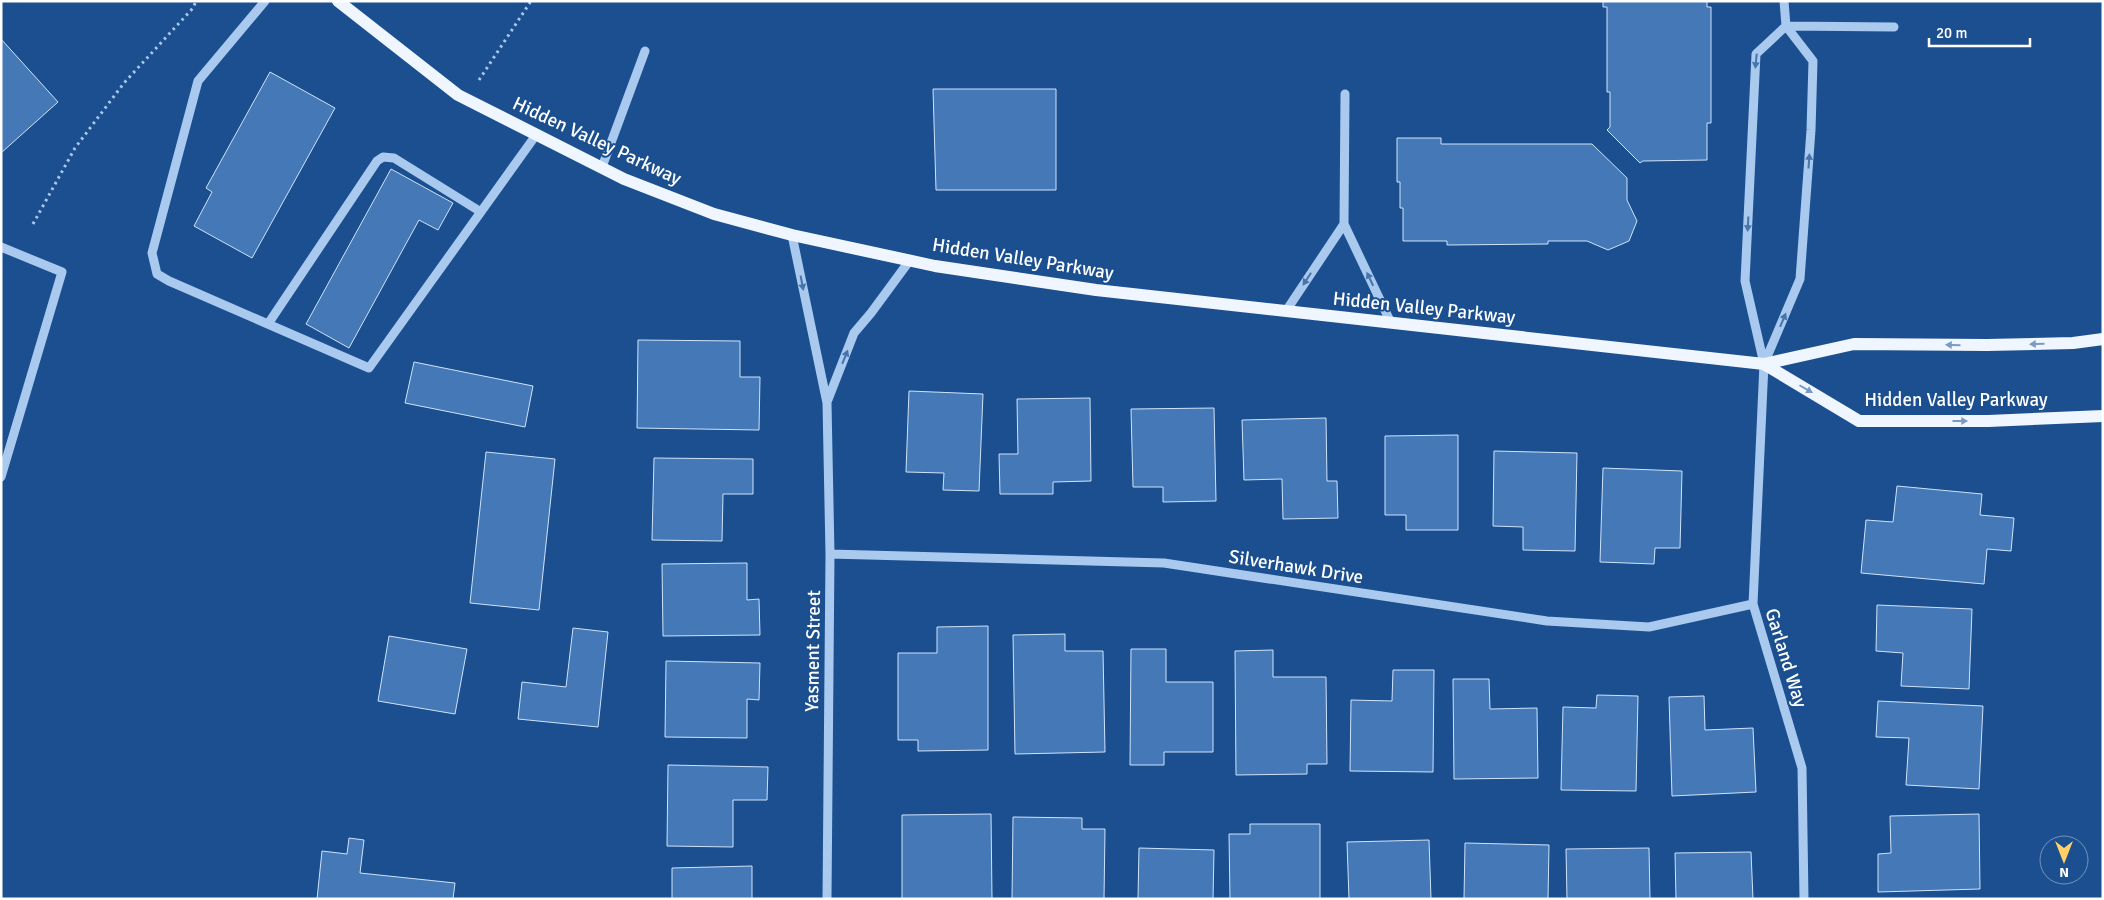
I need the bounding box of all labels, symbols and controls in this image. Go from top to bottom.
scale bar [1929,15,2030,47]
text: 20 m [1936,24,1967,42]
one-way arrow [1752,54,1760,70]
street label: Hidden Valley Parkway [509,91,685,191]
one-way arrow [1805,153,1813,169]
one-way arrow [1744,216,1752,232]
street label: Hidden Valley Parkway [931,233,1116,285]
one-way arrow [1366,272,1374,286]
one-way arrow [1303,273,1312,286]
one-way arrow [798,275,806,291]
street label: Hidden Valley Parkway [1332,286,1517,330]
one-way arrow [1779,313,1787,327]
one-way arrow [2029,340,2045,348]
one-way arrow [1945,341,1961,349]
one-way arrow [841,350,849,364]
one-way arrow [1798,385,1813,393]
street label: Hidden Valley Parkway [1864,388,2048,412]
one-way arrow [1952,417,1968,425]
street label: Silverhawk Drive [1227,545,1365,589]
street label: Yasment Street [800,589,826,712]
street label: Garland Way [1760,606,1812,711]
north arrow [2039,835,2089,885]
text: N [2059,864,2069,881]

